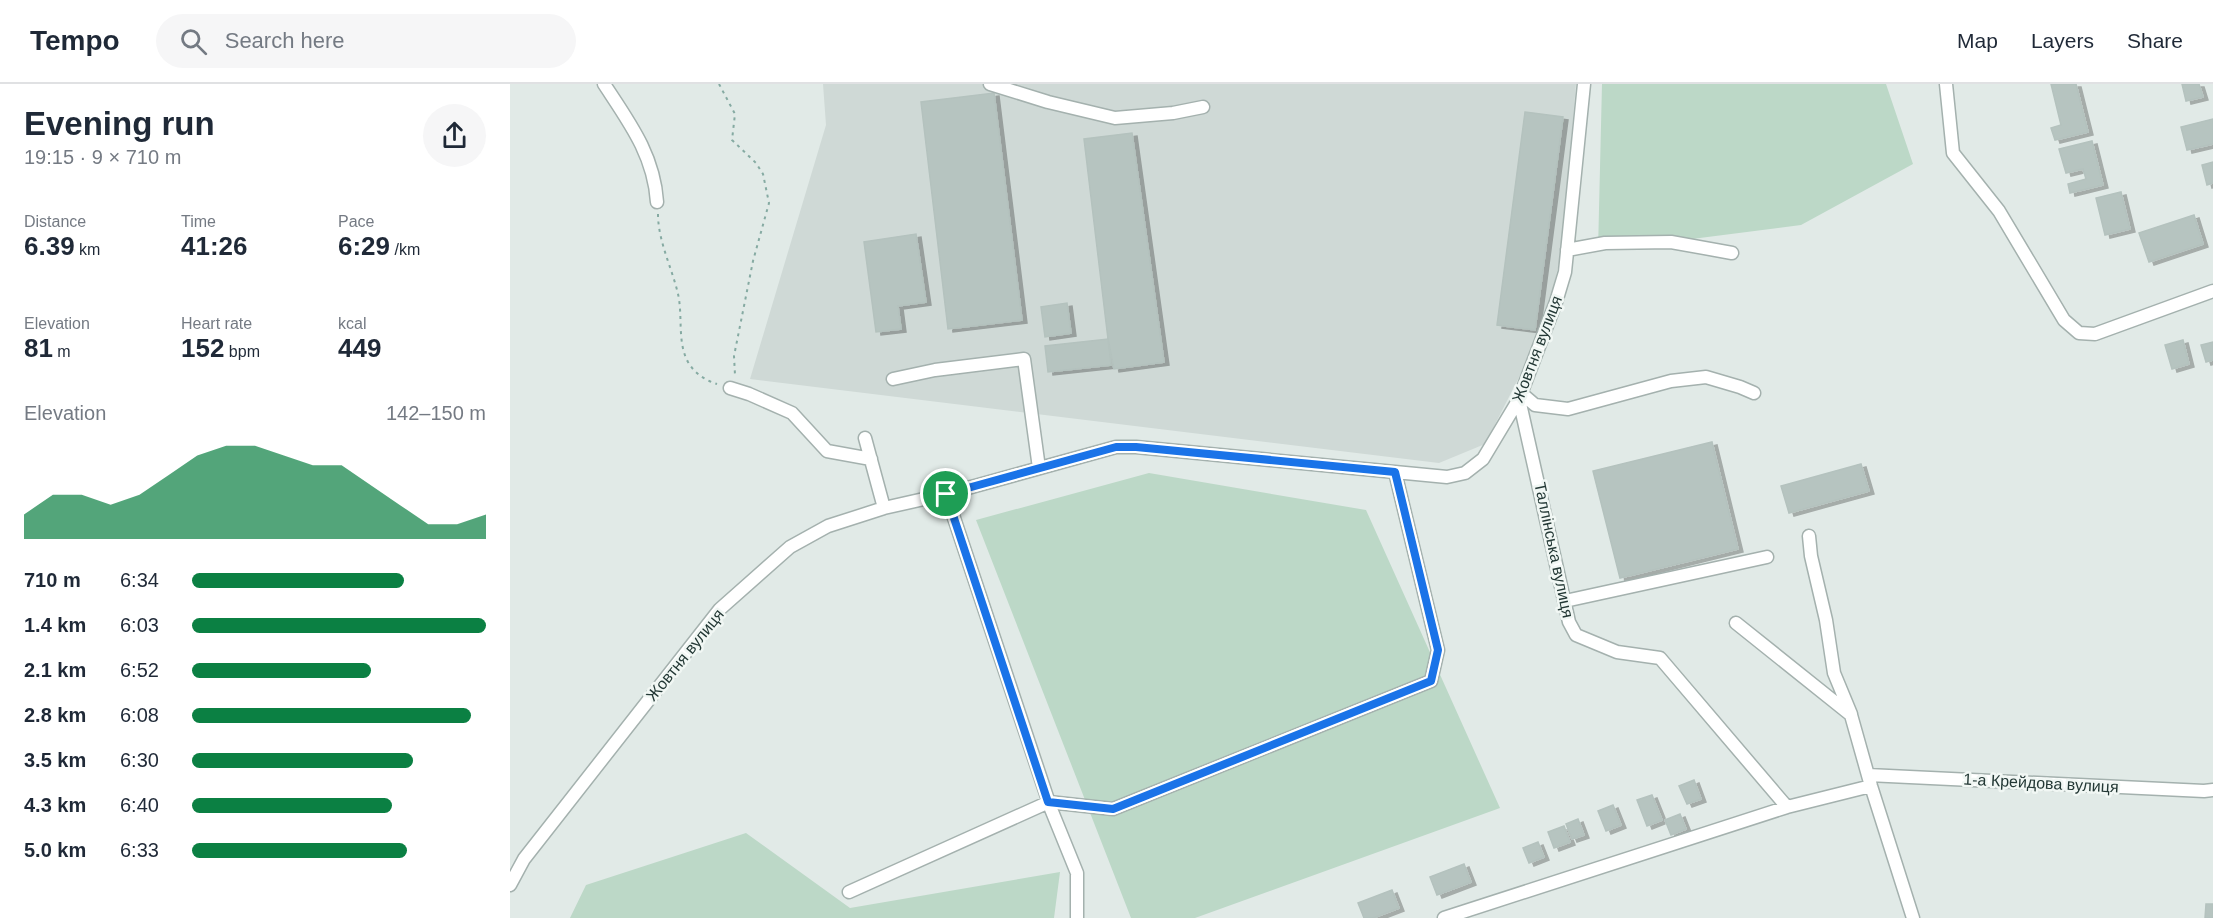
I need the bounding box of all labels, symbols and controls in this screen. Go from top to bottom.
search box [156,14,576,68]
text: Tempo [30,25,120,56]
icon: search [177,25,210,58]
text: Search here [225,28,345,53]
text: Map [1957,29,1998,52]
text: Layers [2031,29,2094,52]
text: Share [2127,29,2183,52]
button: share [423,104,486,167]
text: Evening run [24,105,215,142]
text: 19:15 · 9 × 710 m [24,146,181,168]
text: Distance [24,213,86,230]
text: Time [181,213,216,230]
text: Pace [338,213,374,230]
text: 6.39 [24,231,75,261]
text: 41:26 [181,231,248,261]
text: 6:29 [338,231,390,261]
text: km [75,241,100,258]
text: /km [390,241,420,258]
street label: Жовтня вулиця [1509,293,1565,405]
text: Elevation [24,315,90,332]
text: Heart rate [181,315,252,332]
text: kcal [338,315,366,332]
text: 81 [24,333,53,363]
text: 152 [181,333,224,363]
text: 449 [338,333,381,363]
text: m [53,343,71,360]
text: bpm [224,343,260,360]
text: Elevation [24,402,106,424]
text: 142–150 m [386,402,486,424]
pin [920,468,971,519]
icon: arrive [929,477,962,510]
street label: Таллінська вулиця [1531,481,1577,619]
text: 710 m [24,569,81,591]
text: 6:34 [120,569,159,591]
street label: Жовтня вулиця [643,606,727,704]
text: 1.4 km [24,614,86,636]
text: 6:03 [120,614,159,636]
text: 2.1 km [24,659,86,681]
text: 6:52 [120,659,159,681]
text: 2.8 km [24,704,86,726]
text: 6:08 [120,704,159,726]
text: 3.5 km [24,749,86,771]
text: 6:30 [120,749,159,771]
street label: 1-а Крейдова вулиця [1963,770,2119,796]
text: 4.3 km [24,794,86,816]
text: 6:40 [120,794,159,816]
text: 5.0 km [24,839,86,861]
text: 6:33 [120,839,159,861]

